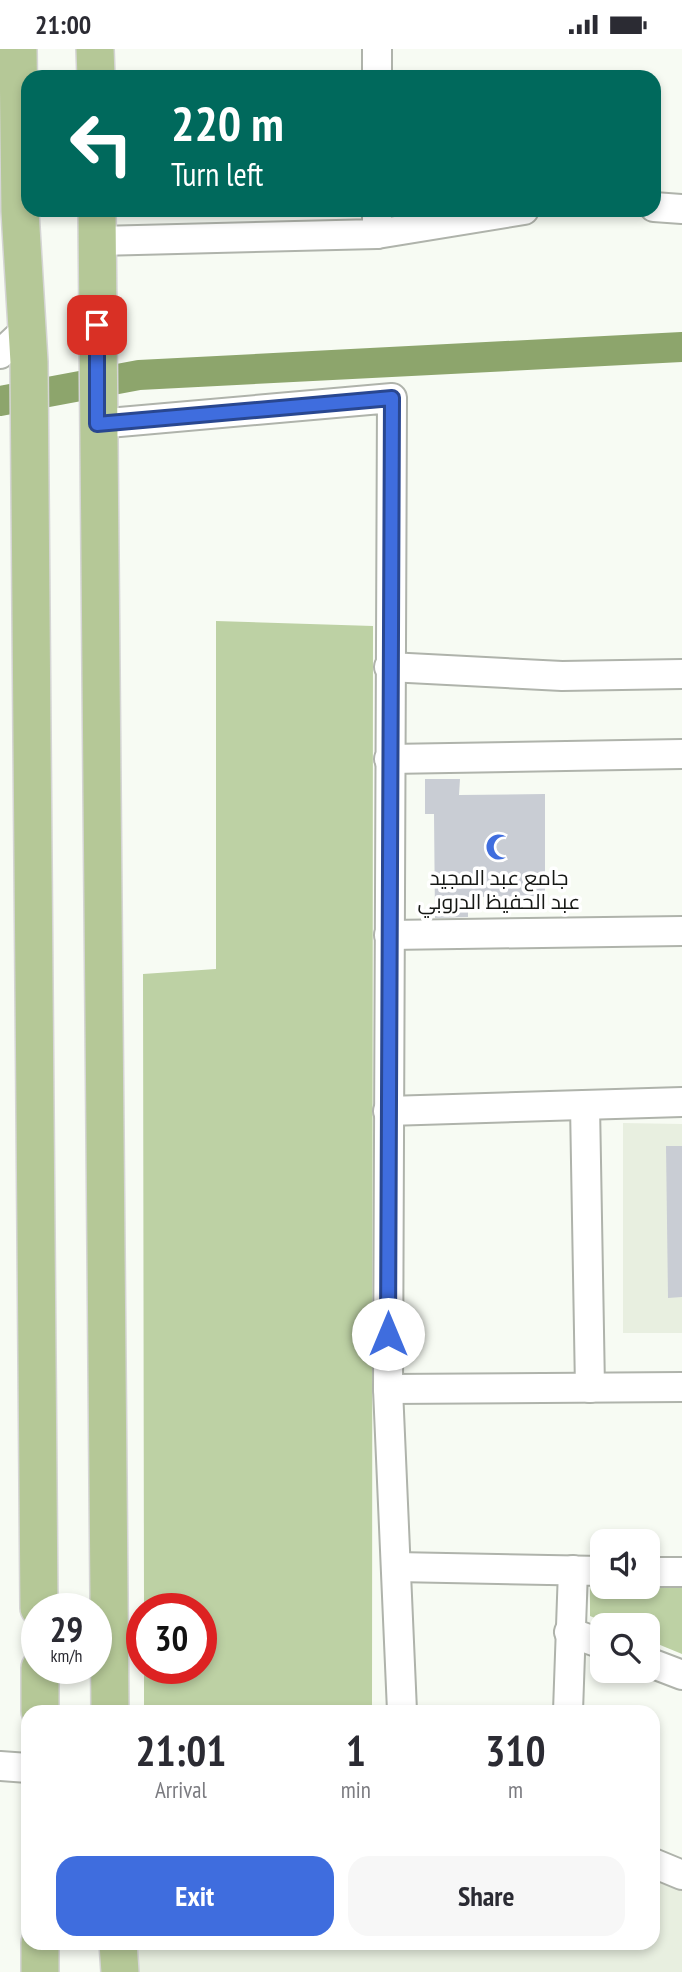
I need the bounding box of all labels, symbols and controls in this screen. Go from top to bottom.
text: 21:00 [35,8,91,41]
text: 220 m [171,91,284,155]
icon: left [56,98,147,189]
text: Turn left [171,153,263,195]
pin [67,295,127,355]
icon: arrive [78,306,116,344]
mosque icon: جامع عبد المجيد عبد الحفيظ الدروبي [484,832,514,862]
place label: جامع عبد المجيد عبد الحفيظ الدروبي [418,864,580,918]
position arrow [351,1297,425,1371]
map controls [590,1529,660,1683]
button: sound [590,1529,660,1599]
speed limit sign: 30 [126,1593,217,1684]
text: 29 [50,1606,83,1652]
button: search [590,1613,660,1683]
text: km/h [51,1644,82,1667]
text: 21:01 [135,1723,226,1778]
text: 1 [346,1723,366,1778]
text: 310 [485,1723,546,1778]
text: Arrival [155,1775,207,1804]
text: min [341,1775,371,1804]
text: m [508,1775,523,1804]
button: Exit [56,1856,334,1936]
button: Share [348,1856,625,1936]

